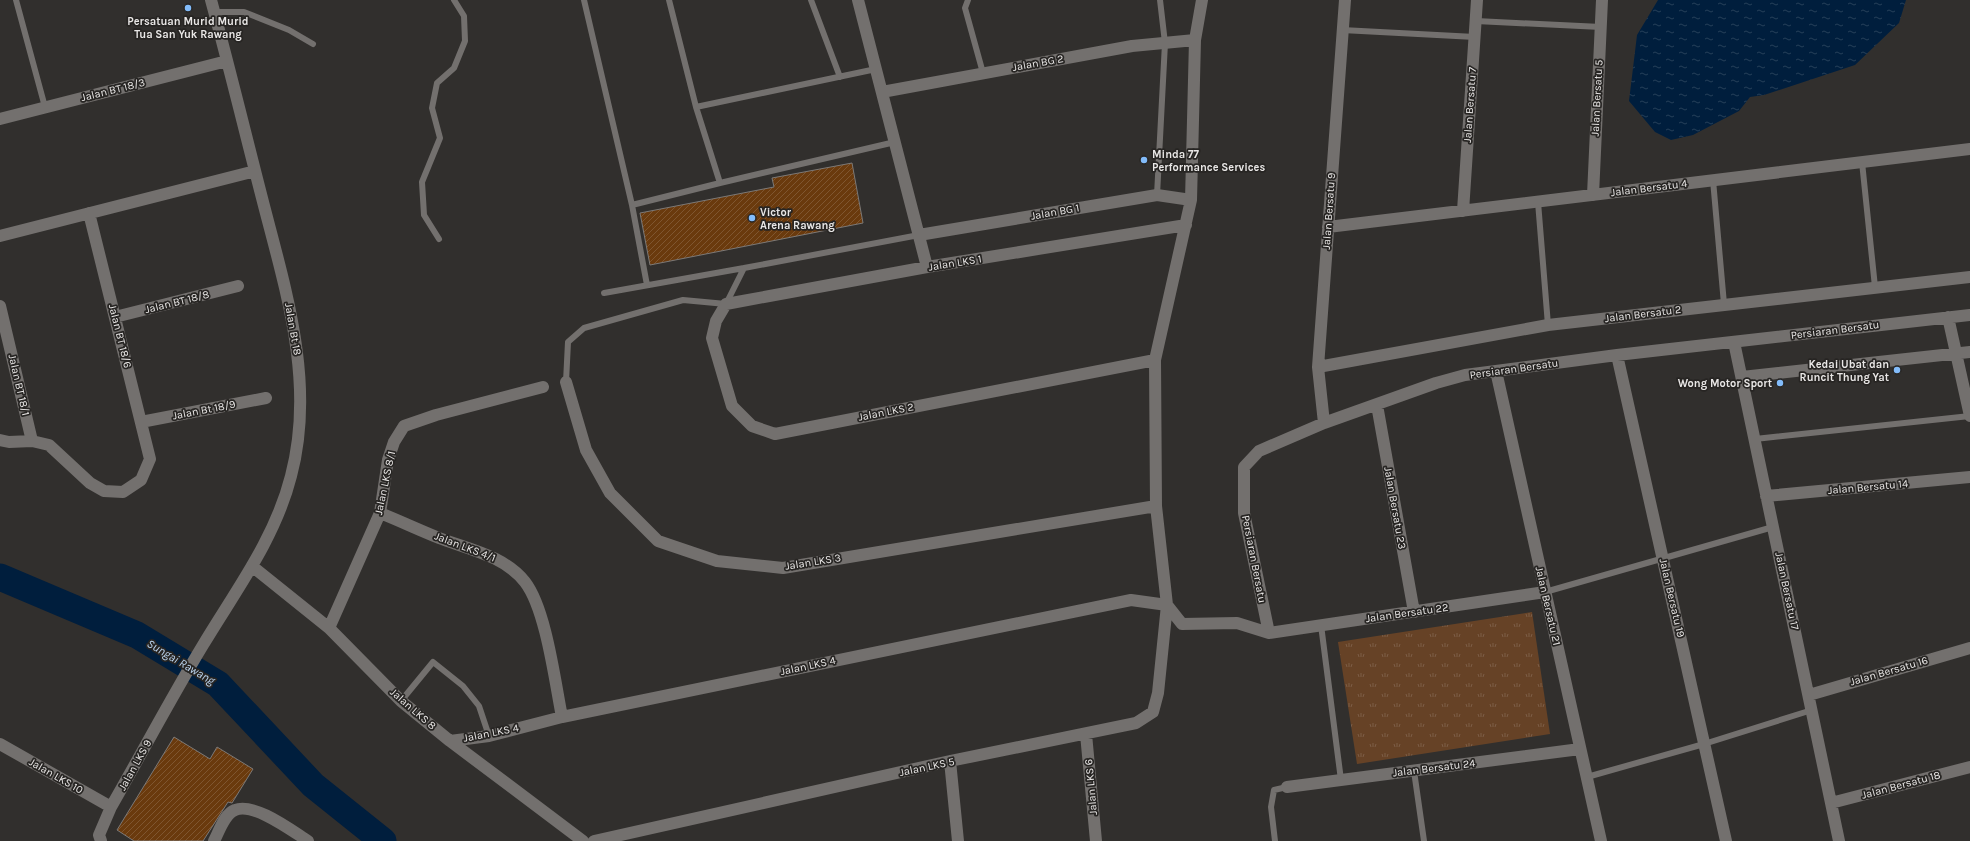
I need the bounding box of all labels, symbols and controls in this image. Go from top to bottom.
marker: Persatuan Murid Murid Tua San Yuk Rawang [183,3,193,13]
place label: Persatuan Murid Murid Tua San Yuk Rawang [127,15,249,41]
street label: Jalan BG 2 [1011,52,1065,74]
street label: Jalan Bersatu 5 [1588,59,1606,137]
street label: Jalan Bersatu 7 [1461,67,1479,143]
street label: Jalan BT 18/3 [80,76,146,104]
place label: Minda 77 Performance Services [1152,148,1265,174]
marker: Minda 77 Performance Services [1139,155,1149,165]
street label: Jalan Bersatu 9 [1320,172,1338,250]
street label: Jalan Bersatu 4 [1610,177,1688,199]
street label: Jalan BG 1 [1030,201,1080,223]
place label: Victor Arena Rawang [760,206,835,232]
marker: Victor Arena Rawang [747,213,757,223]
street label: Jalan LKS 1 [928,252,982,274]
street label: Jalan BT 18/8 [144,288,211,316]
street label: Jalan Bt 18 [282,302,304,356]
street label: Jalan BT 18/6 [106,303,134,369]
street label: Jalan Bersatu 2 [1604,303,1682,325]
street label: Persiaran Bersatu [1790,318,1880,342]
street label: Jalan BT 18/1 [6,353,32,417]
street label: Persiaran Bersatu [1469,356,1559,382]
place label: Kedai Ubat dan Runcit Thung Yat [1800,358,1890,384]
marker: Kedai Ubat dan Runcit Thung Yat [1892,365,1902,375]
place label: Wong Motor Sport [1678,377,1773,390]
marker: Wong Motor Sport [1775,378,1785,388]
street label: Jalan Bt 18/9 [171,398,237,422]
street label: Jalan LKS 2 [857,400,915,424]
street label: Jalan LKS 8/1 [372,450,398,516]
street label: Jalan Bersatu 23 [1381,466,1409,550]
street label: Jalan Bersatu 14 [1827,477,1909,497]
street label: Persiaran Bersatu [1239,514,1269,604]
street label: Jalan LKS 4/1 [433,529,497,565]
street label: Jalan LKS 3 [784,551,842,573]
street label: Jalan Bersatu 17 [1772,551,1802,631]
street label: Jalan Bersatu 19 [1657,557,1687,639]
street label: Jalan Bersatu 21 [1533,565,1563,647]
street label: Jalan Bersatu 22 [1365,601,1449,625]
water label: Sungai Rawang [145,636,218,688]
street label: Jalan LKS 4 [779,654,837,678]
street label: Jalan Bersatu 16 [1849,654,1929,688]
street label: Jalan LKS 8 [387,685,439,733]
street label: Jalan LKS 4 [462,721,520,745]
street label: Jalan LKS 9 [116,737,154,793]
street label: Jalan LKS 10 [27,755,85,797]
street label: Jalan LKS 5 [898,755,956,779]
street label: Jalan Bersatu 24 [1392,756,1476,780]
street label: Jalan LKS 6 [1082,758,1100,816]
street label: Jalan Bersatu 18 [1860,768,1942,802]

